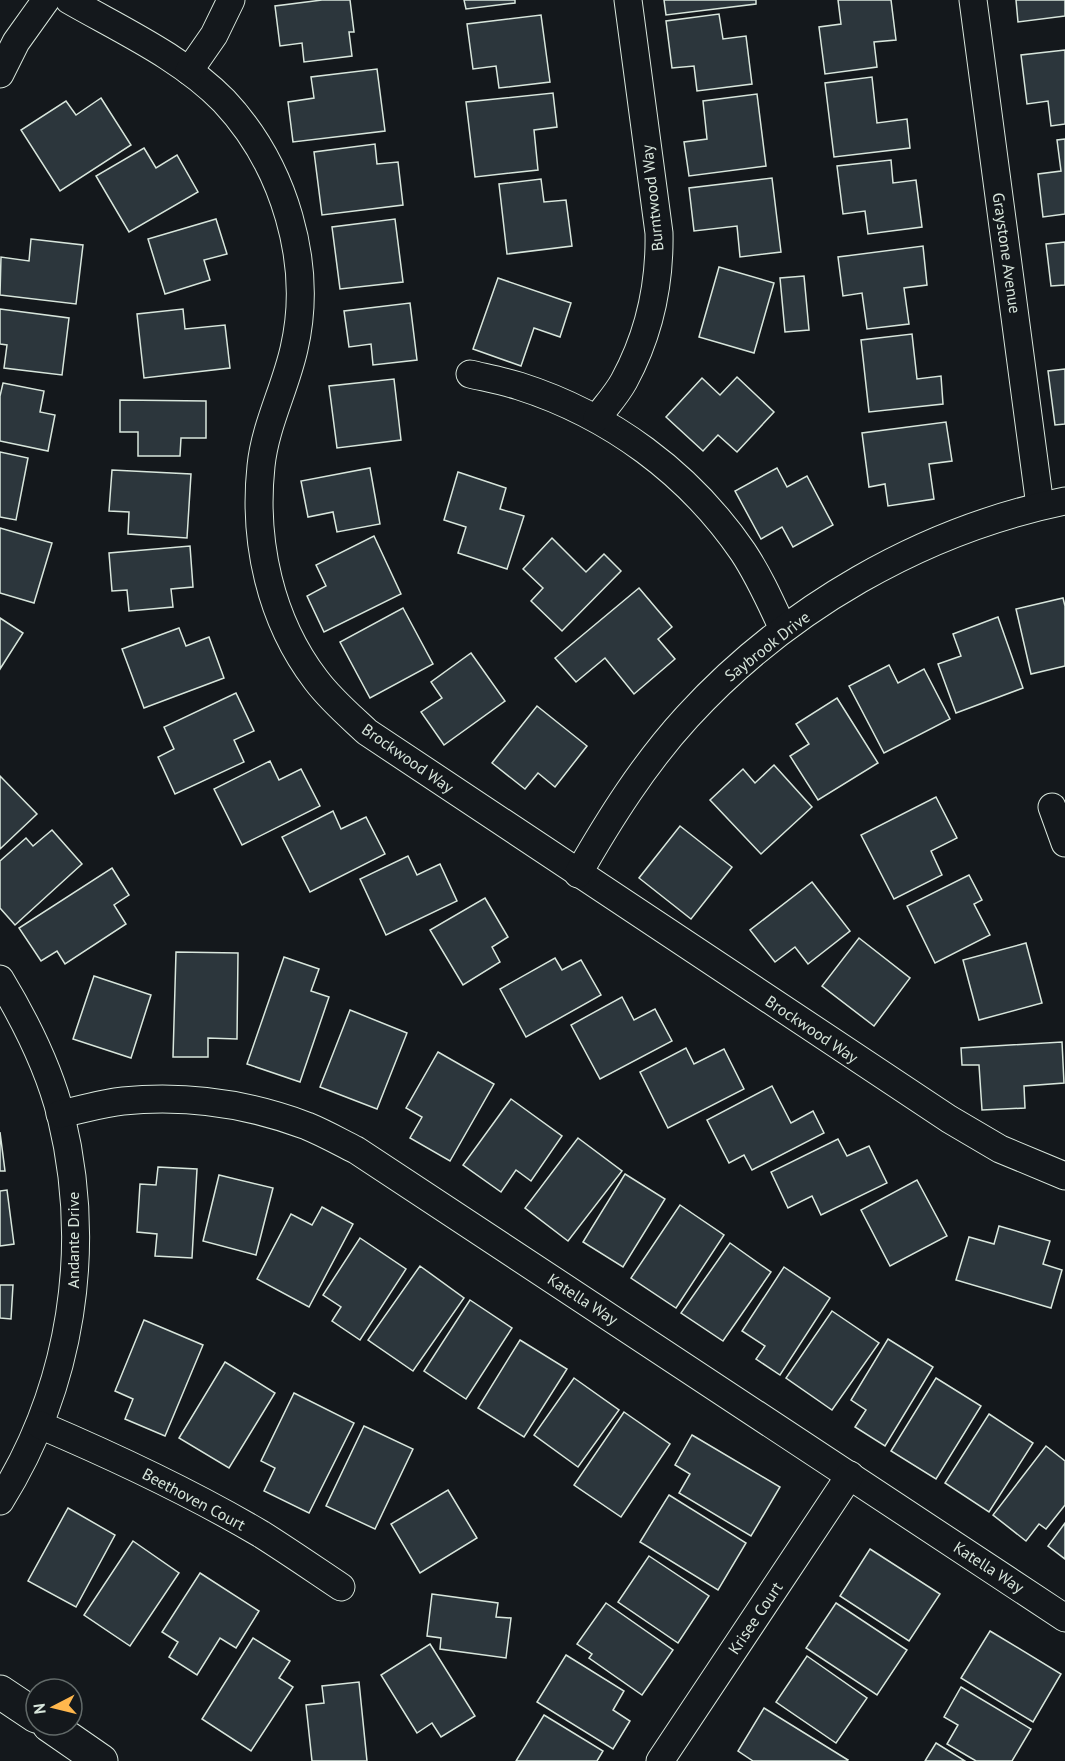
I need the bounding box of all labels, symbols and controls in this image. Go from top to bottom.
street label: Burntwood Way [636,143,668,252]
street label: Graystone Avenue [989,191,1025,315]
street label: Saybrook Drive [720,607,814,685]
street label: Brockwood Way [358,719,458,797]
street label: Brockwood Way [762,991,863,1068]
street label: Andante Drive [63,1192,83,1288]
street label: Katella Way [544,1269,622,1329]
street label: Beethoven Court [139,1463,249,1535]
street label: Katella Way [950,1537,1028,1597]
street label: Krisee Court [723,1577,787,1658]
north arrow [24,1677,84,1737]
text: N [29,1702,50,1715]

